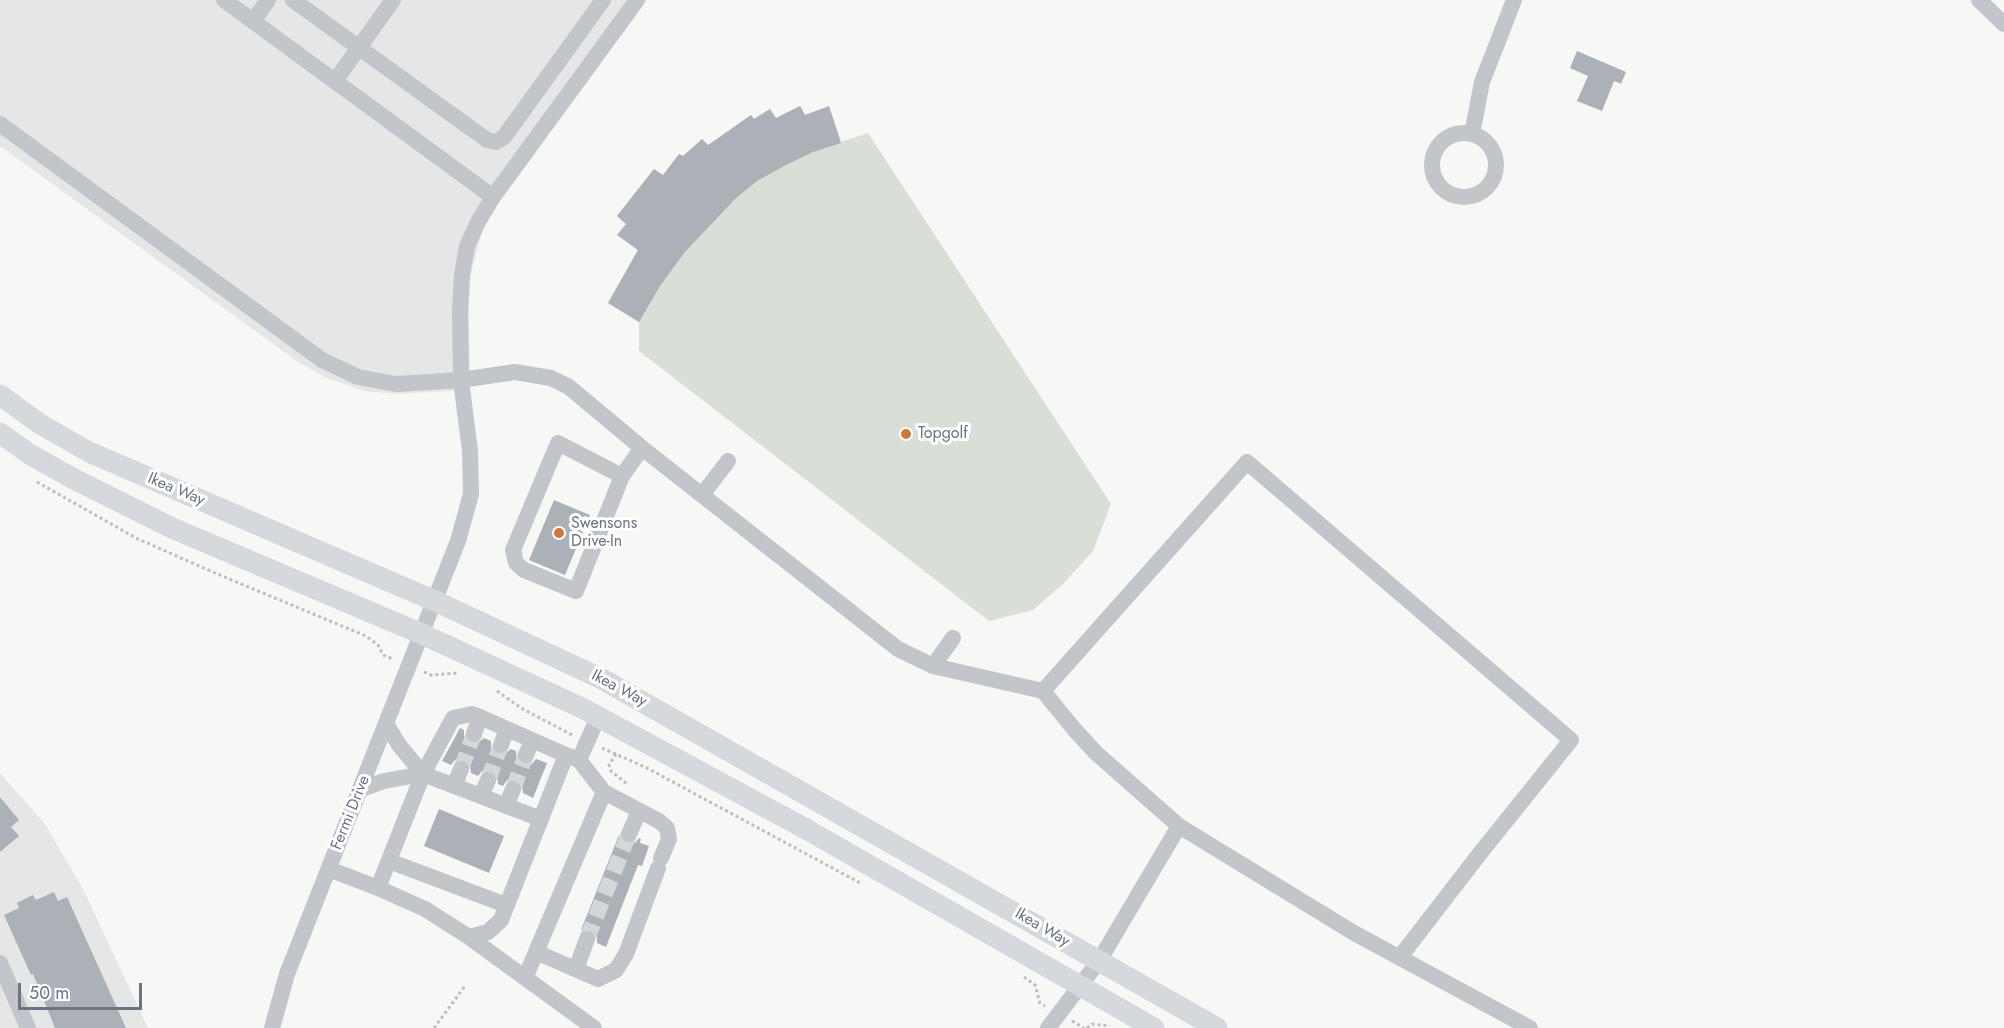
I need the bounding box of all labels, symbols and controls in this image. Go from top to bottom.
place label: Topgolf [918,424,968,444]
marker: Topgolf [899,427,913,441]
street label: Ikea Way [144,469,208,511]
place label: Swensons Drive-In [571,514,637,552]
marker: Swensons Drive-In [552,526,566,540]
street label: Ikea Way [588,666,650,712]
street label: Fermi Drive [327,773,375,853]
street label: Ikea Way [1011,905,1073,951]
scale bar [21,971,146,1009]
text: 50 m [29,980,69,1006]

